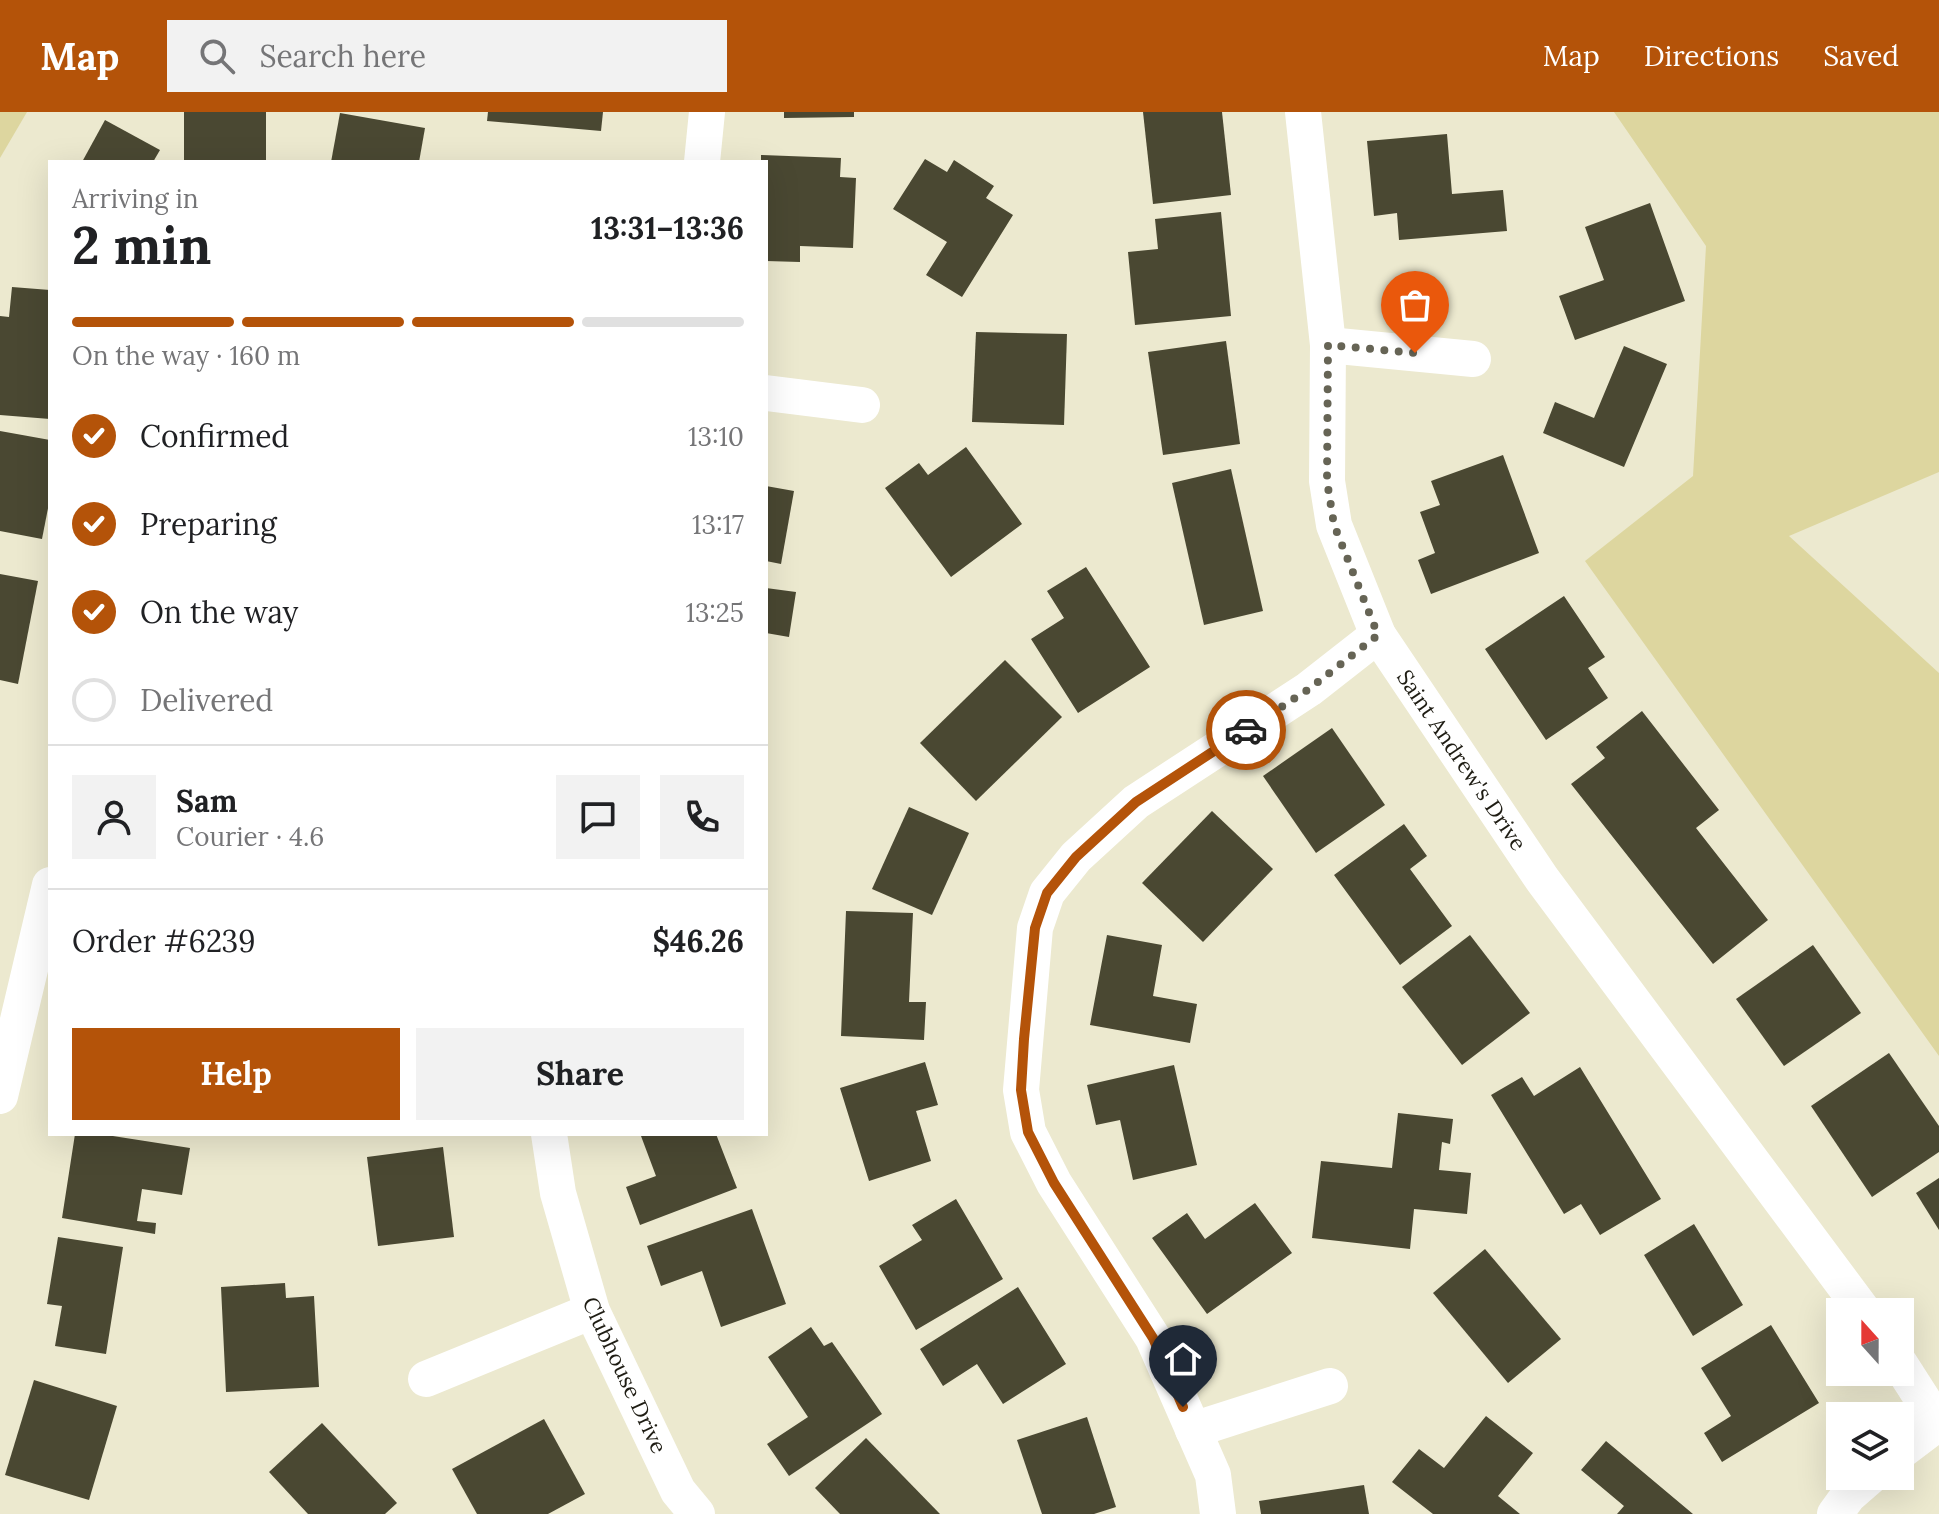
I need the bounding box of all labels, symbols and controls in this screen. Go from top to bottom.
search box [167,20,727,92]
text: Map [40,32,119,80]
icon: search [195,34,239,78]
text: Search here [259,37,426,75]
text: Map [1543,38,1600,74]
text: Directions [1644,38,1779,74]
text: Saved [1823,38,1899,74]
text: Arriving in [72,182,199,215]
text: 13:31–13:36 [591,209,744,247]
text: 2 min [72,212,211,278]
pin [1381,271,1449,353]
icon: bag [1393,283,1437,327]
text: On the way · 160 m [72,339,300,372]
icon: check [72,414,116,458]
text: Confirmed [140,417,289,455]
text: 13:10 [688,420,744,453]
icon: check [72,502,116,546]
text: Preparing [140,505,277,543]
text: 13:17 [692,508,744,541]
icon: check [72,590,116,634]
text: On the way [140,593,298,631]
text: 13:25 [685,596,744,629]
street label: Saint Andrew's Drive [1391,664,1533,856]
text: Delivered [140,681,273,719]
courier [1206,690,1286,770]
icon: car [1224,708,1268,752]
button: person [72,775,156,859]
button: chat [556,775,640,859]
button: phone [660,775,744,859]
text: Sam [176,782,237,820]
text: Courier · 4.6 [176,820,324,853]
text: Order #6239 [72,922,256,960]
text: $46.26 [652,922,744,960]
button: Help [72,1028,400,1120]
button: Share [416,1028,744,1120]
street label: Clubhouse Drive [577,1292,674,1458]
north arrow [1826,1298,1914,1386]
map controls [1826,1298,1914,1490]
pin [1149,1325,1217,1407]
icon: home [1161,1337,1205,1381]
button: layers [1826,1402,1914,1490]

